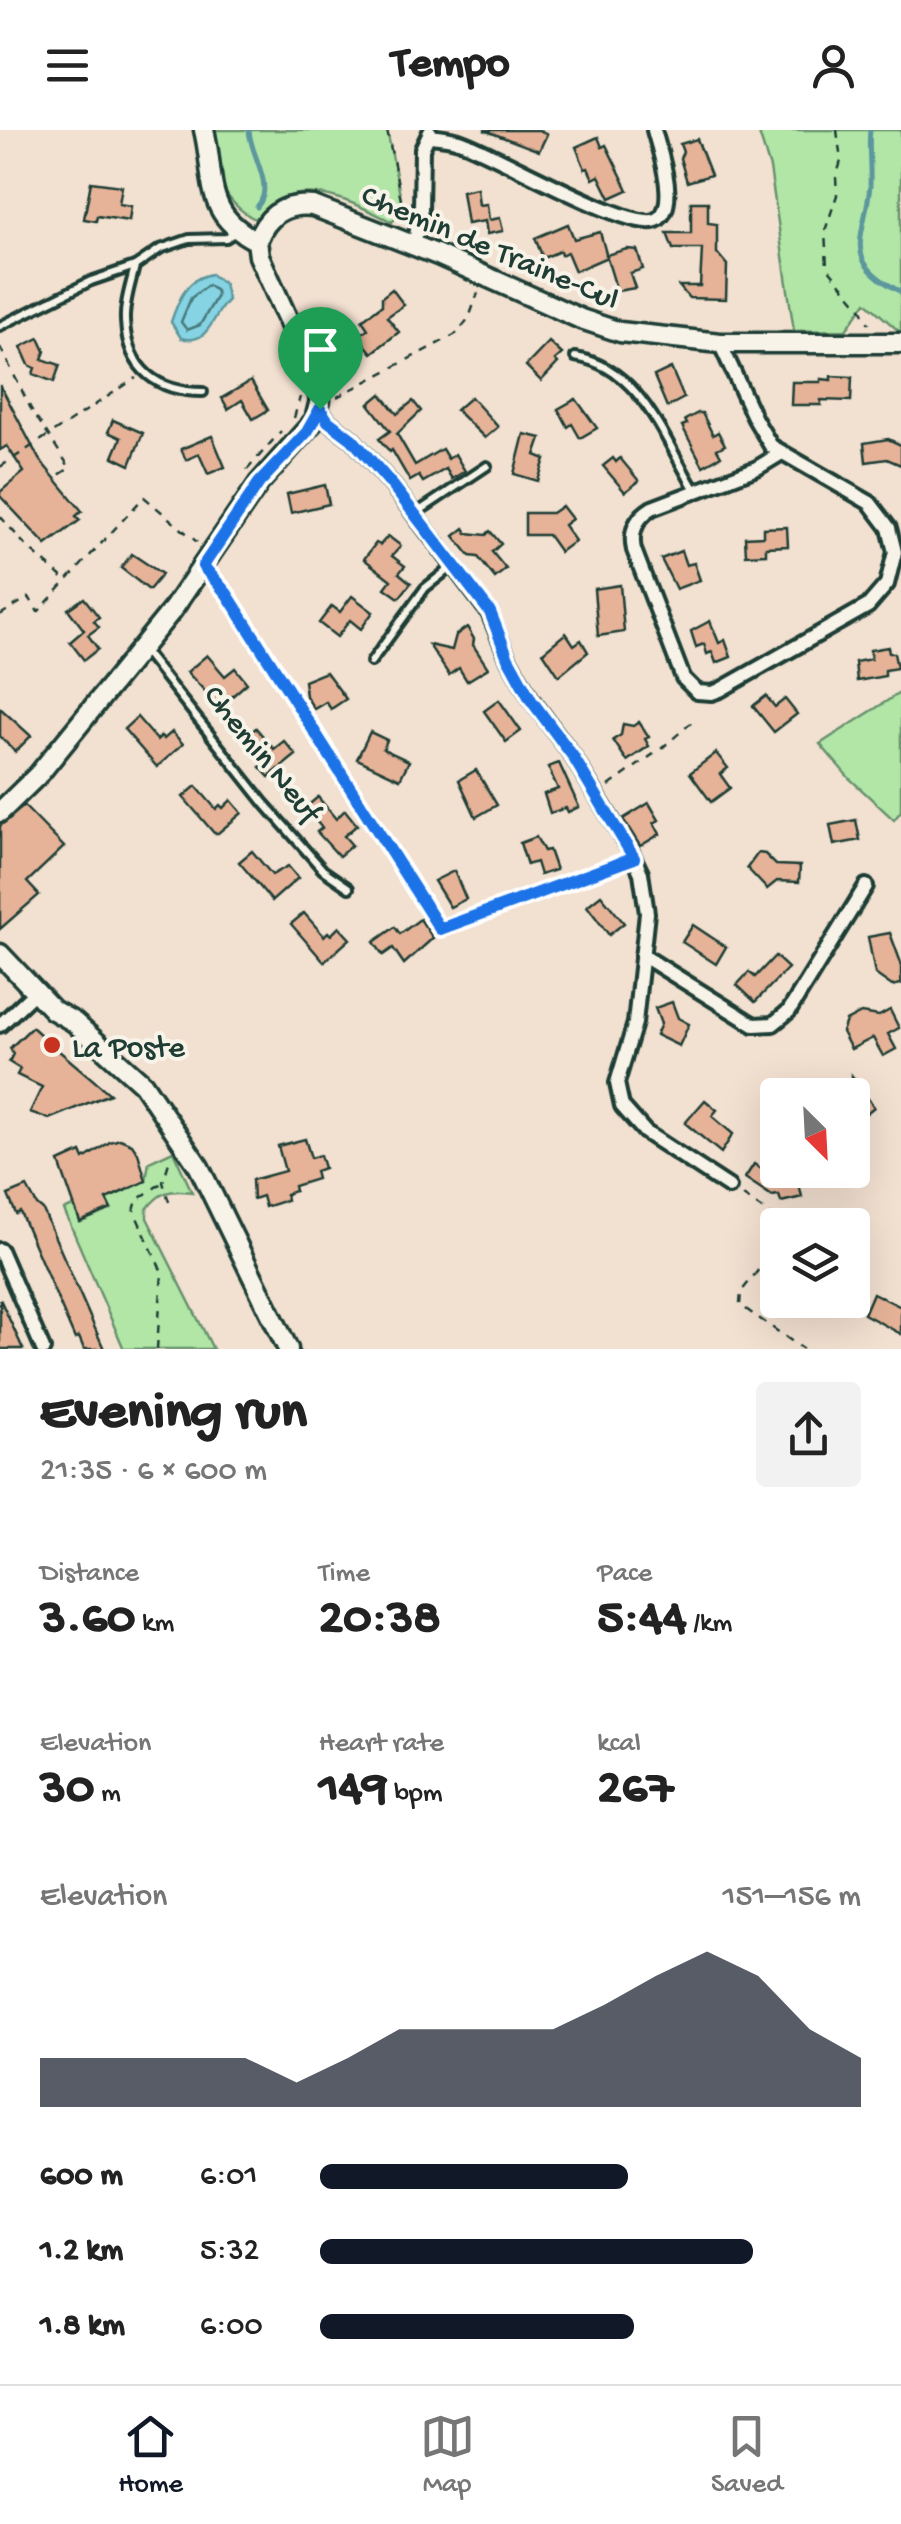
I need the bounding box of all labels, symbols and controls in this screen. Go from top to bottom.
icon: menu [40,38,95,93]
icon: person [806,38,861,93]
text: Tempo [392,39,510,92]
street label: Chemin de Traine-Cul [355,178,623,321]
pin [278,307,363,410]
icon: arrive [293,322,348,377]
street label: Chemin Neuf [193,679,328,833]
place label: La Poste [72,1031,185,1069]
marker: La Poste [41,1034,63,1056]
north arrow [760,1078,870,1188]
map controls [760,1078,870,1318]
button: layers [760,1208,870,1318]
button: share [756,1382,861,1487]
text: Evening run [40,1383,307,1447]
text: 21:35 · 6 × 600 m [40,1453,267,1491]
text: Distance [40,1558,139,1591]
text: Time [319,1558,370,1591]
text: Pace [597,1558,652,1591]
text: 3.60 [40,1591,135,1650]
text: 20:38 [319,1591,441,1650]
text: 5:44 [597,1591,687,1650]
text: km [135,1608,174,1641]
text: /km [687,1608,732,1641]
text: Elevation [40,1728,151,1761]
text: Heart rate [319,1728,444,1761]
text: kcal [597,1728,641,1761]
text: 30 [40,1761,94,1820]
text: 149 [319,1761,388,1820]
text: 267 [597,1761,673,1820]
text: m [94,1778,121,1811]
text: bpm [388,1778,443,1811]
text: Elevation [40,1879,167,1917]
text: 151–156 m [722,1879,861,1917]
text: 600 m [40,2158,123,2196]
text: 6:01 [200,2158,257,2196]
text: 1.2 km [40,2233,123,2271]
text: 5:32 [200,2233,259,2271]
text: 1.8 km [40,2308,125,2346]
text: 6:00 [200,2308,263,2346]
tab: Home [118,2409,183,2502]
tab: Map [420,2409,475,2502]
tab: Saved [711,2409,783,2502]

